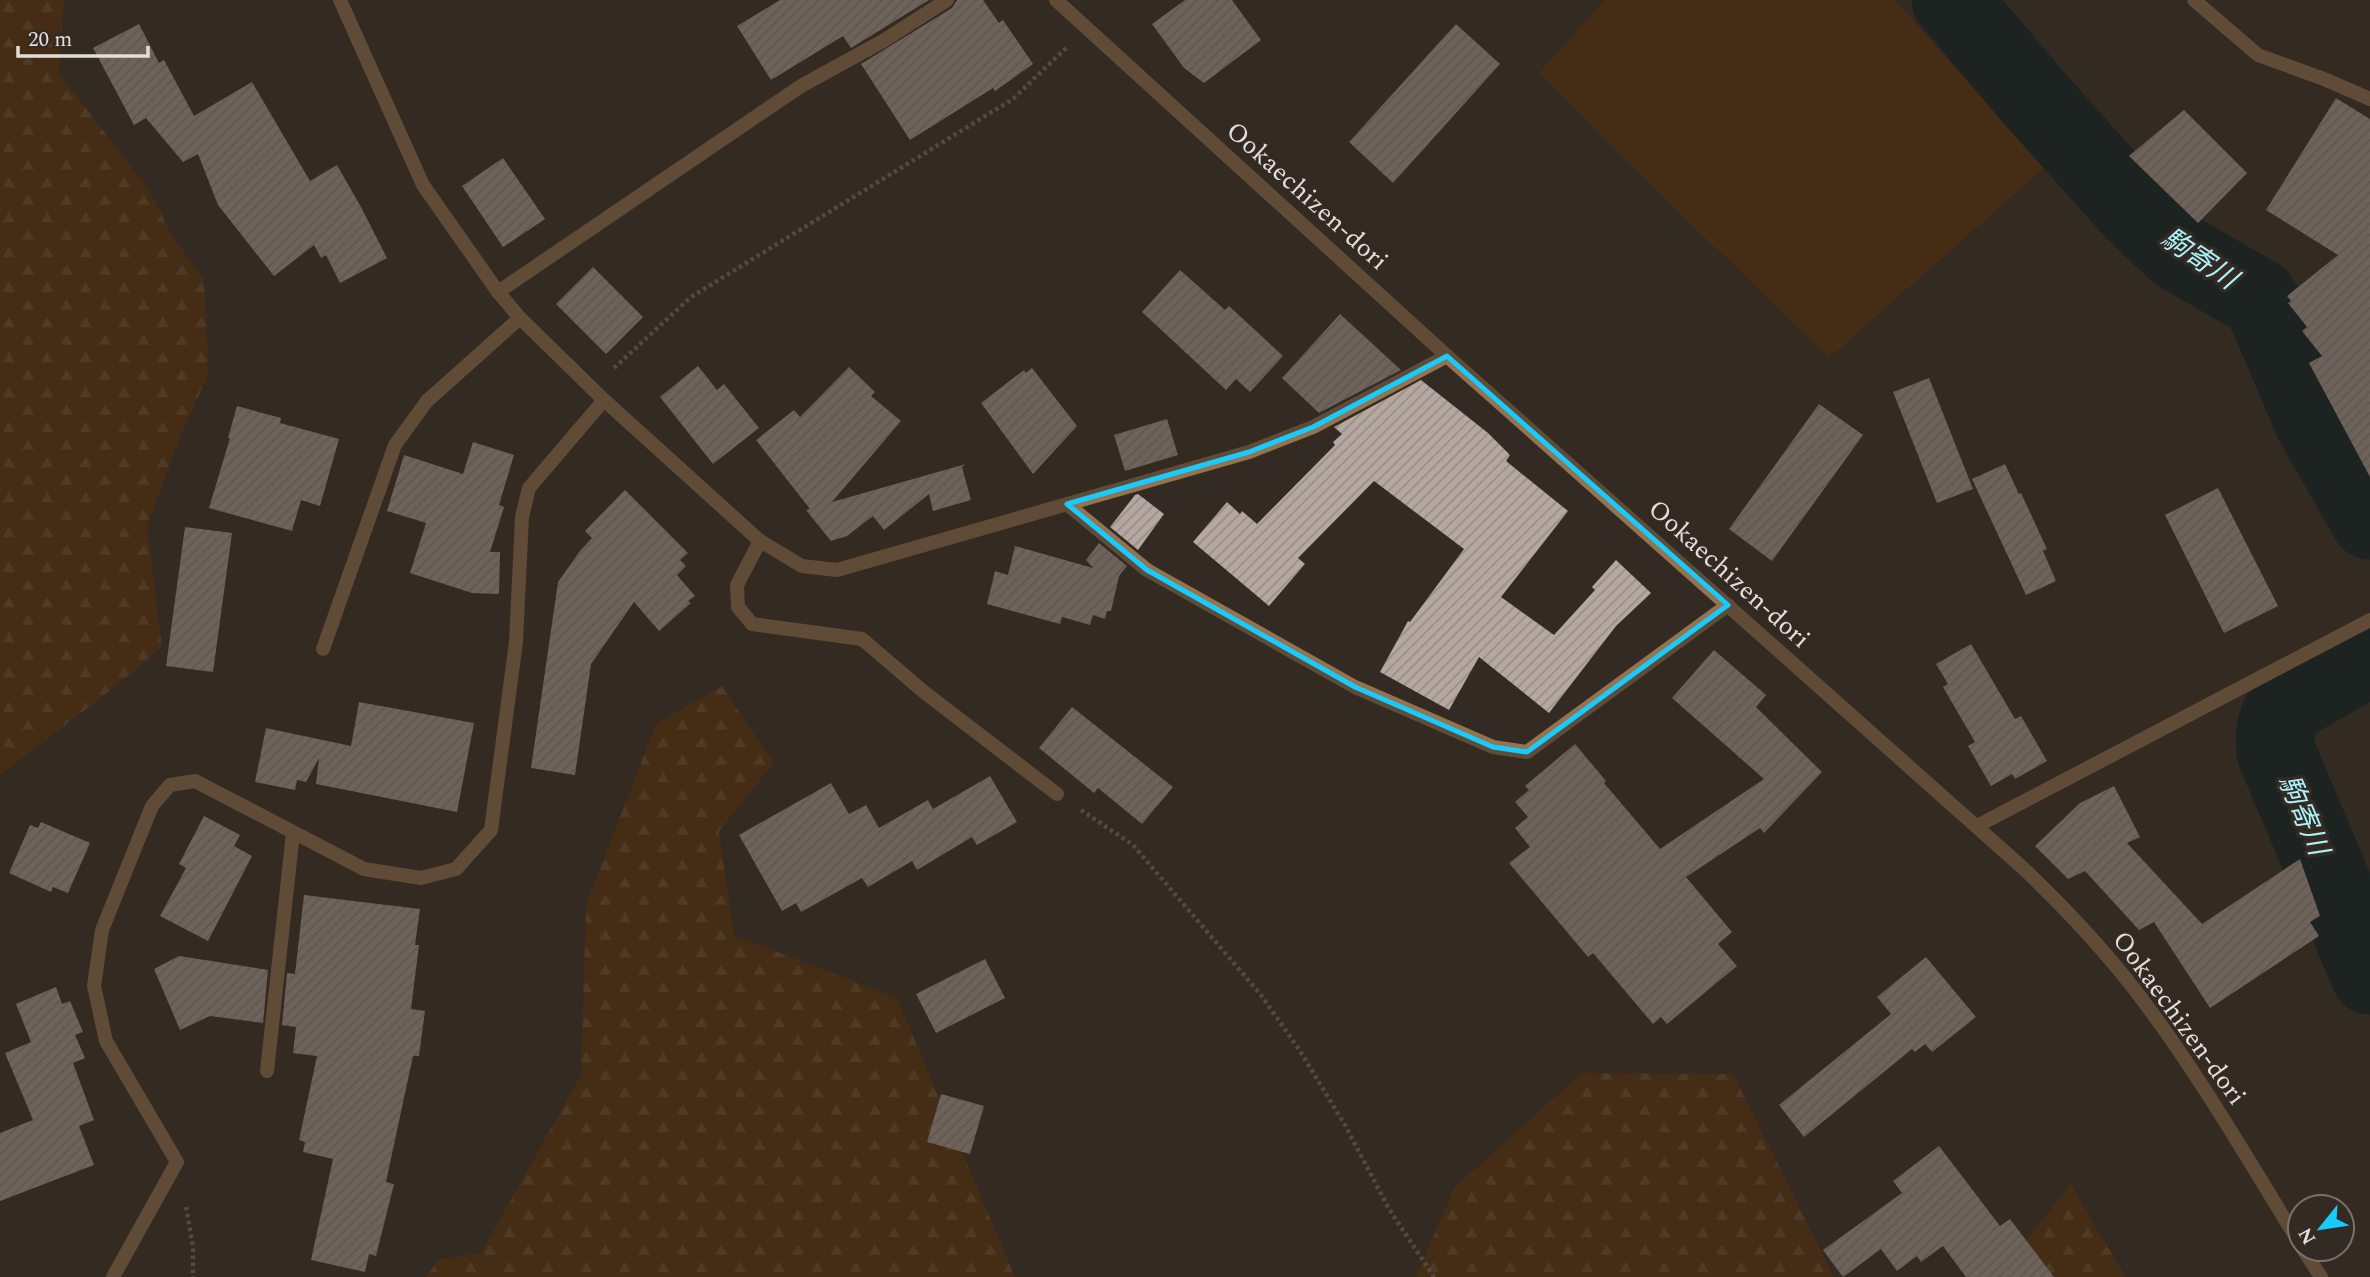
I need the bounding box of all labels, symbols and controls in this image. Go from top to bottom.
scale bar [18,14,147,58]
text: 20 m [28,24,72,56]
street label: Ookaechizen-dori [1217,112,1397,280]
water label: 駒寄川 [2152,218,2248,302]
street label: Ookaechizen-dori [1639,490,1819,658]
water label: 駒寄川 [2267,768,2340,865]
street label: Ookaechizen-dori [2102,922,2256,1114]
north arrow [2286,1193,2356,1263]
text: N [2291,1222,2324,1250]

